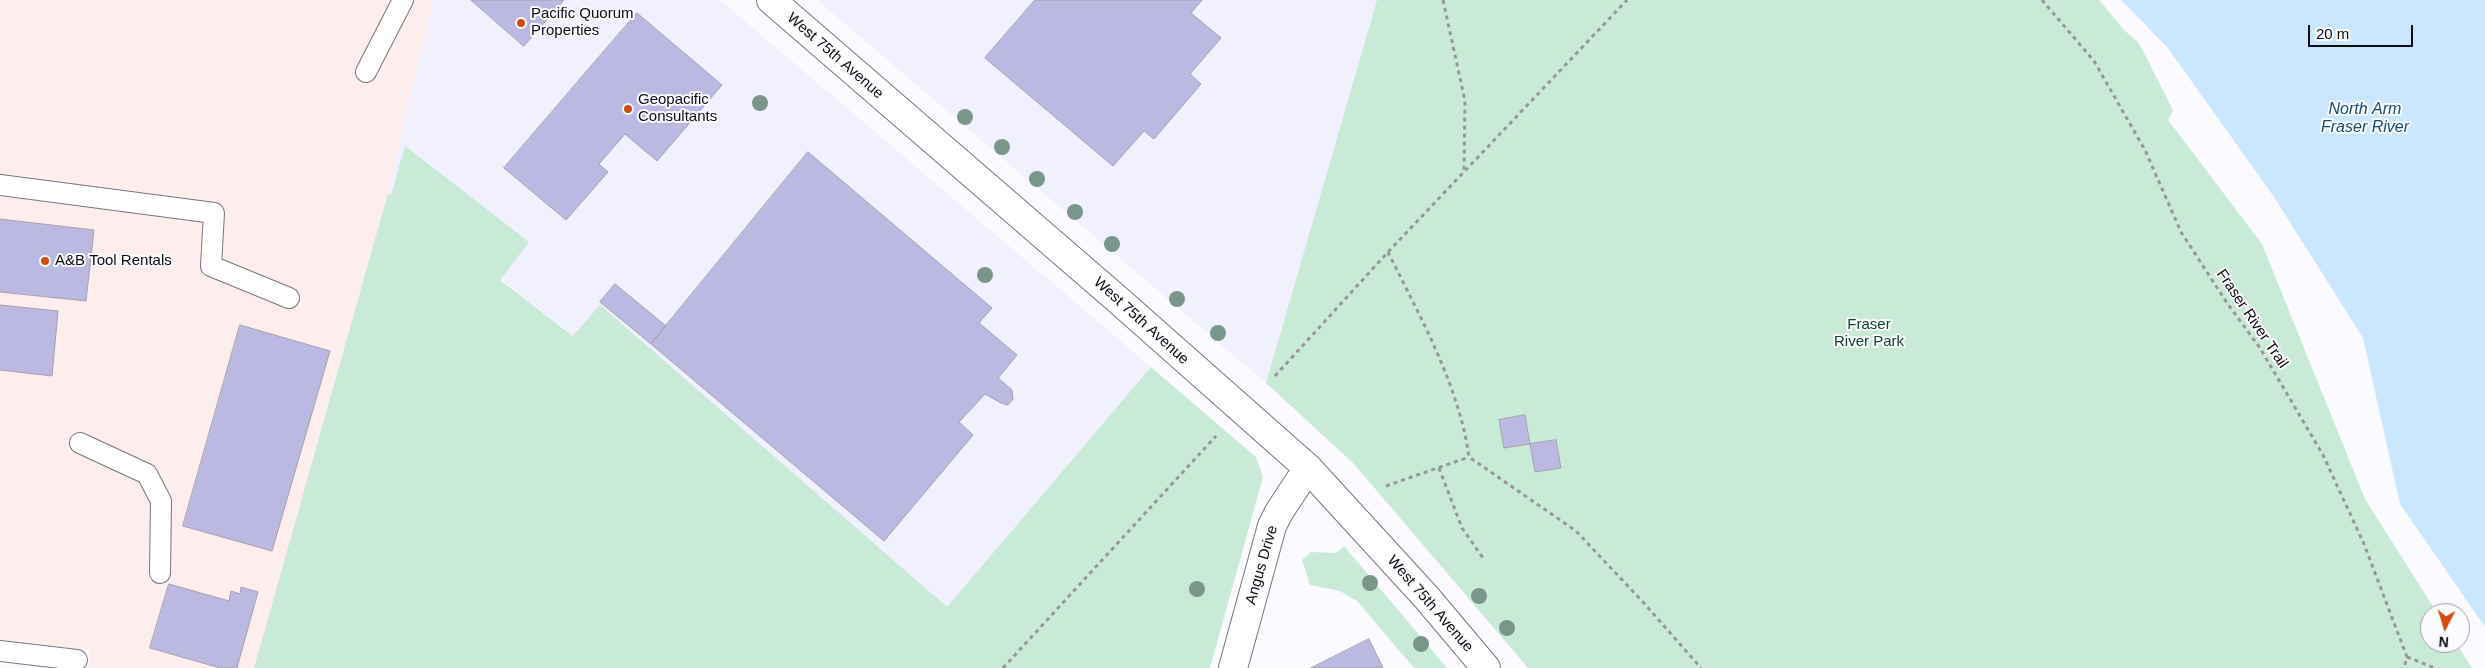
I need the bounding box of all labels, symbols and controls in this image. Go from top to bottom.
place label: Pacific Quorum Properties [531,5,634,40]
street label: West 75th Avenue [783,9,887,103]
scale bar [2310,15,2415,47]
marker: Pacific Quorum Properties [515,17,527,29]
text: 20 m [2316,25,2349,42]
place label: Geopacific Consultants [638,91,717,126]
water label: North Arm Fraser River [2321,100,2409,138]
marker: Geopacific Consultants [622,103,634,115]
place label: A&B Tool Rentals [55,252,172,270]
marker: A&B Tool Rentals [39,255,51,267]
street label: Fraser River Trail [2212,266,2292,372]
street label: West 75th Avenue [1090,273,1192,369]
park label: Fraser River Park [1834,316,1904,351]
street label: Angus Drive [1242,523,1282,607]
street label: West 75th Avenue [1383,552,1477,656]
north arrow [2420,603,2470,653]
text: N [2438,634,2450,650]

